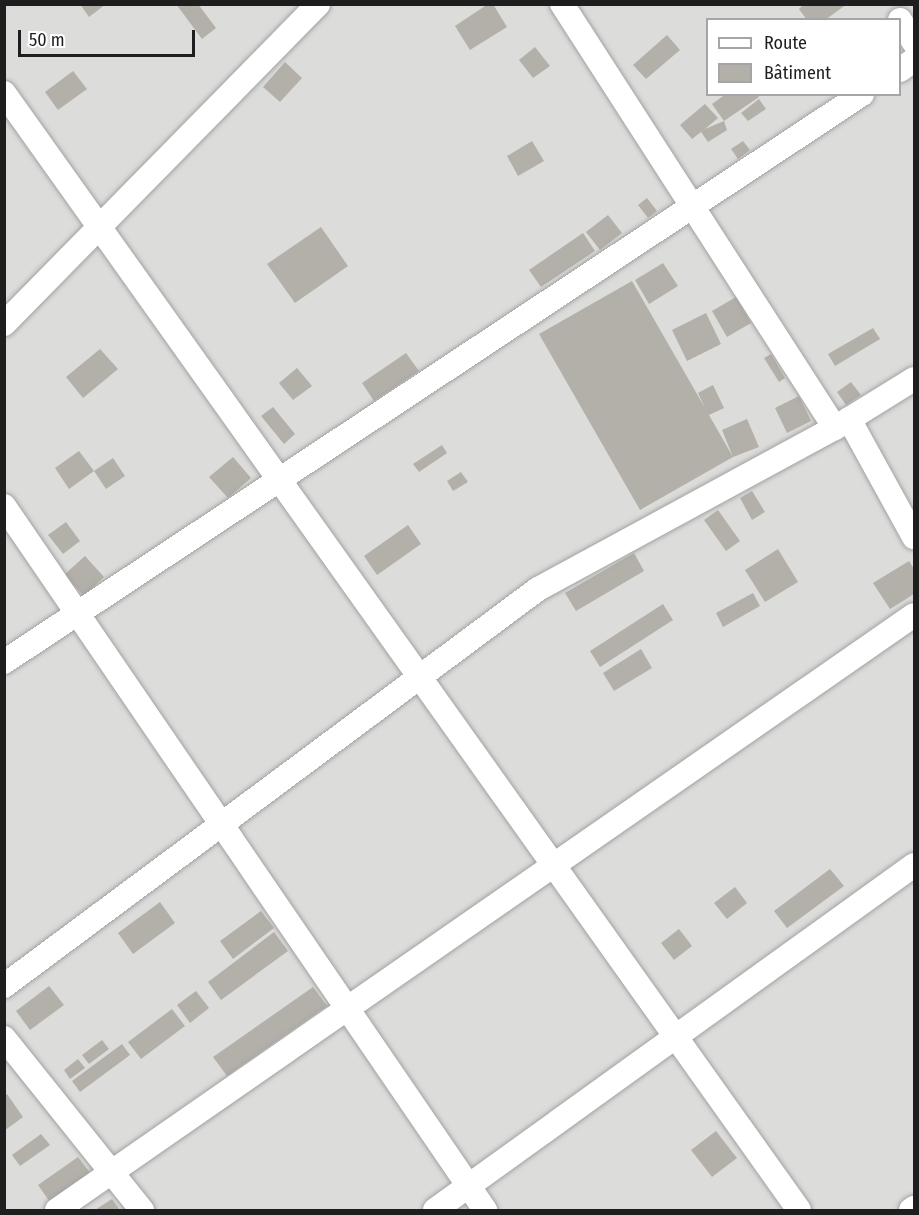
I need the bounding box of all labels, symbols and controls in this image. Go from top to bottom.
scale bar [21,18,198,56]
legend [706,18,901,96]
text: 50 m [29,29,65,51]
text: Route [764,32,807,54]
text: Bâtiment [764,62,831,84]

